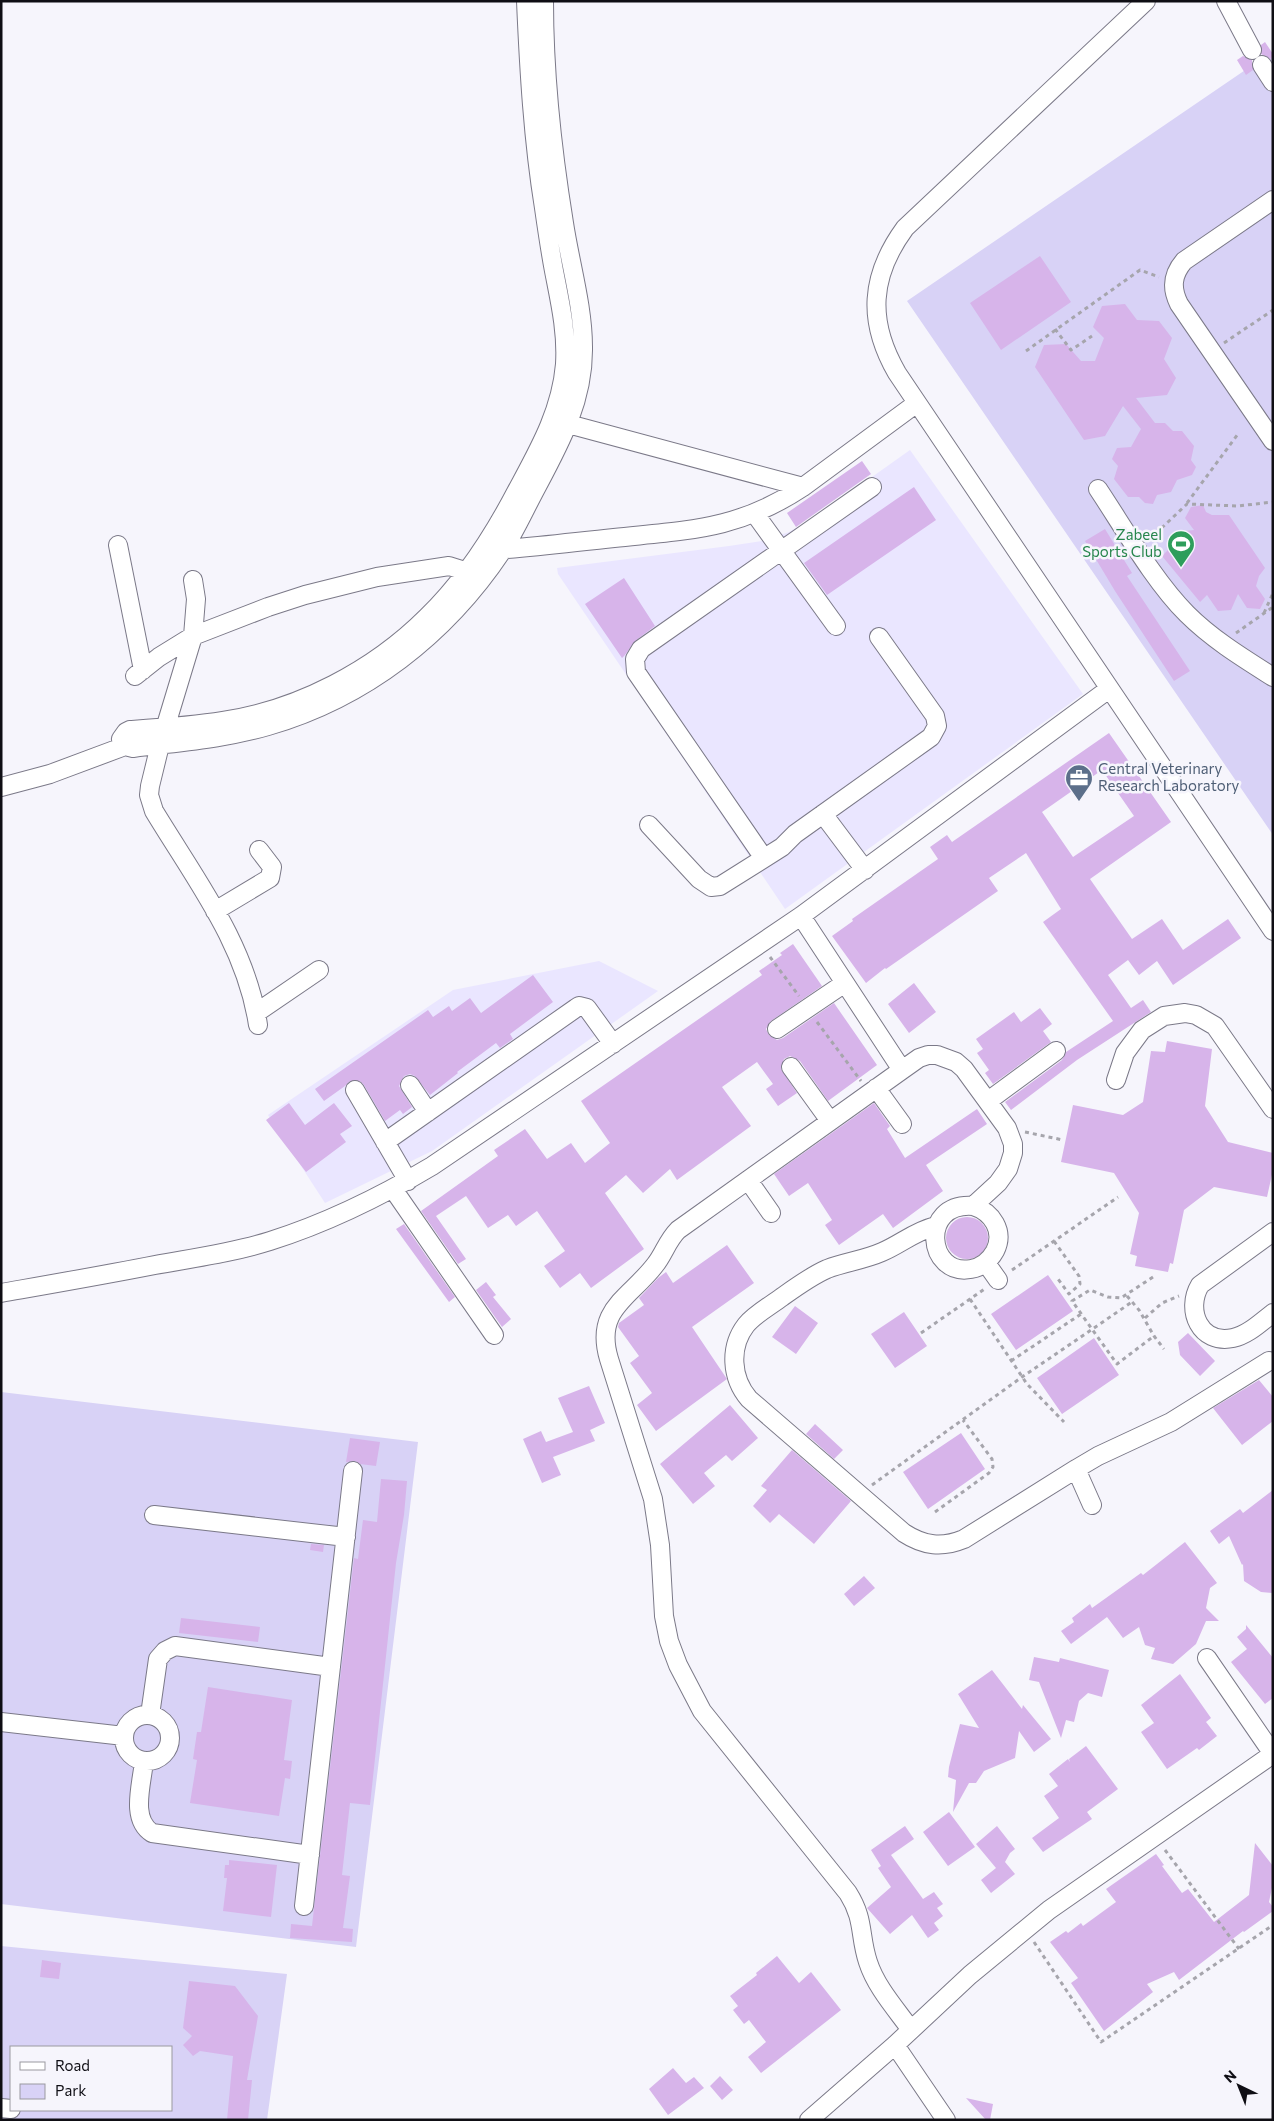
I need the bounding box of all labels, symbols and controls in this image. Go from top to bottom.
place label: Zabeel Sports Club [1082,525,1162,560]
sports icon: Zabeel Sports Club [1166,529,1196,568]
place label: Central Veterinary Research Laboratory [1098,759,1240,794]
office icon: Central Veterinary Research Laboratory [1064,763,1094,802]
legend [10,2046,172,2111]
text: Road [55,2056,90,2074]
north arrow [1214,2061,1264,2111]
text: N [1220,2066,1239,2086]
text: Park [55,2081,86,2099]

